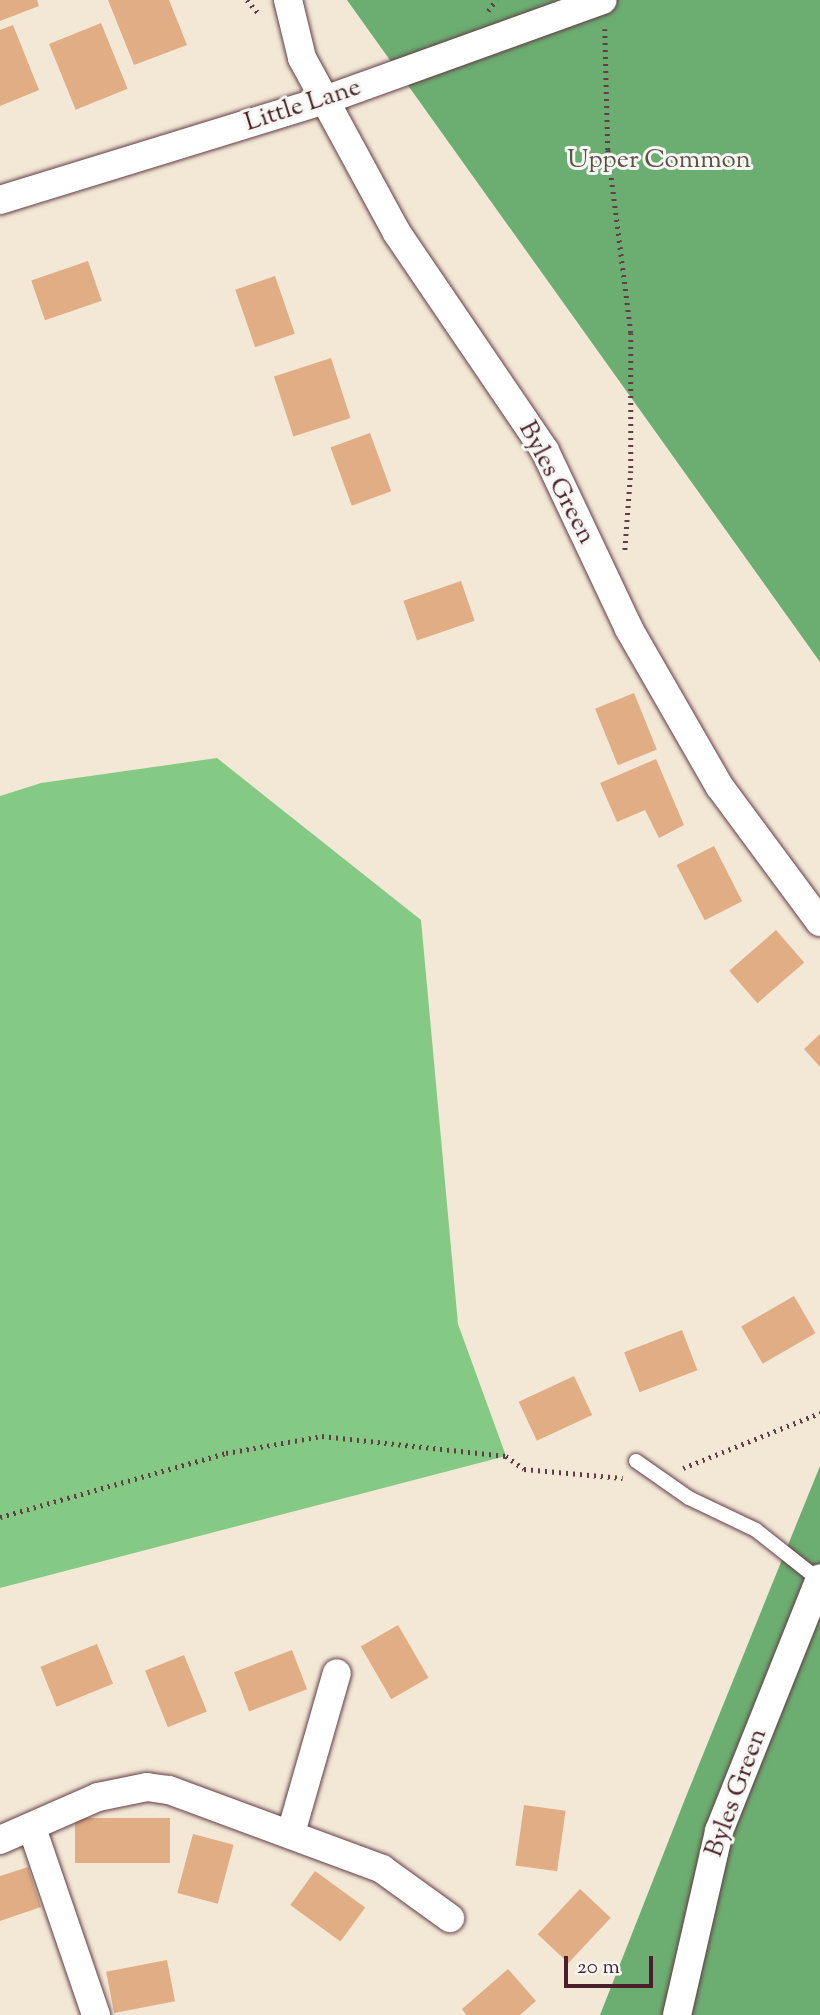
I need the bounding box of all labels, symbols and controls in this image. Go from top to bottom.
street label: Little Lane [241,73,365,139]
park label: Upper Common [567,145,751,177]
street label: Byles Green [511,416,601,550]
street label: Byles Green [699,1724,775,1862]
scale bar [568,1941,657,1985]
text: 20 m [577,1953,620,1983]

